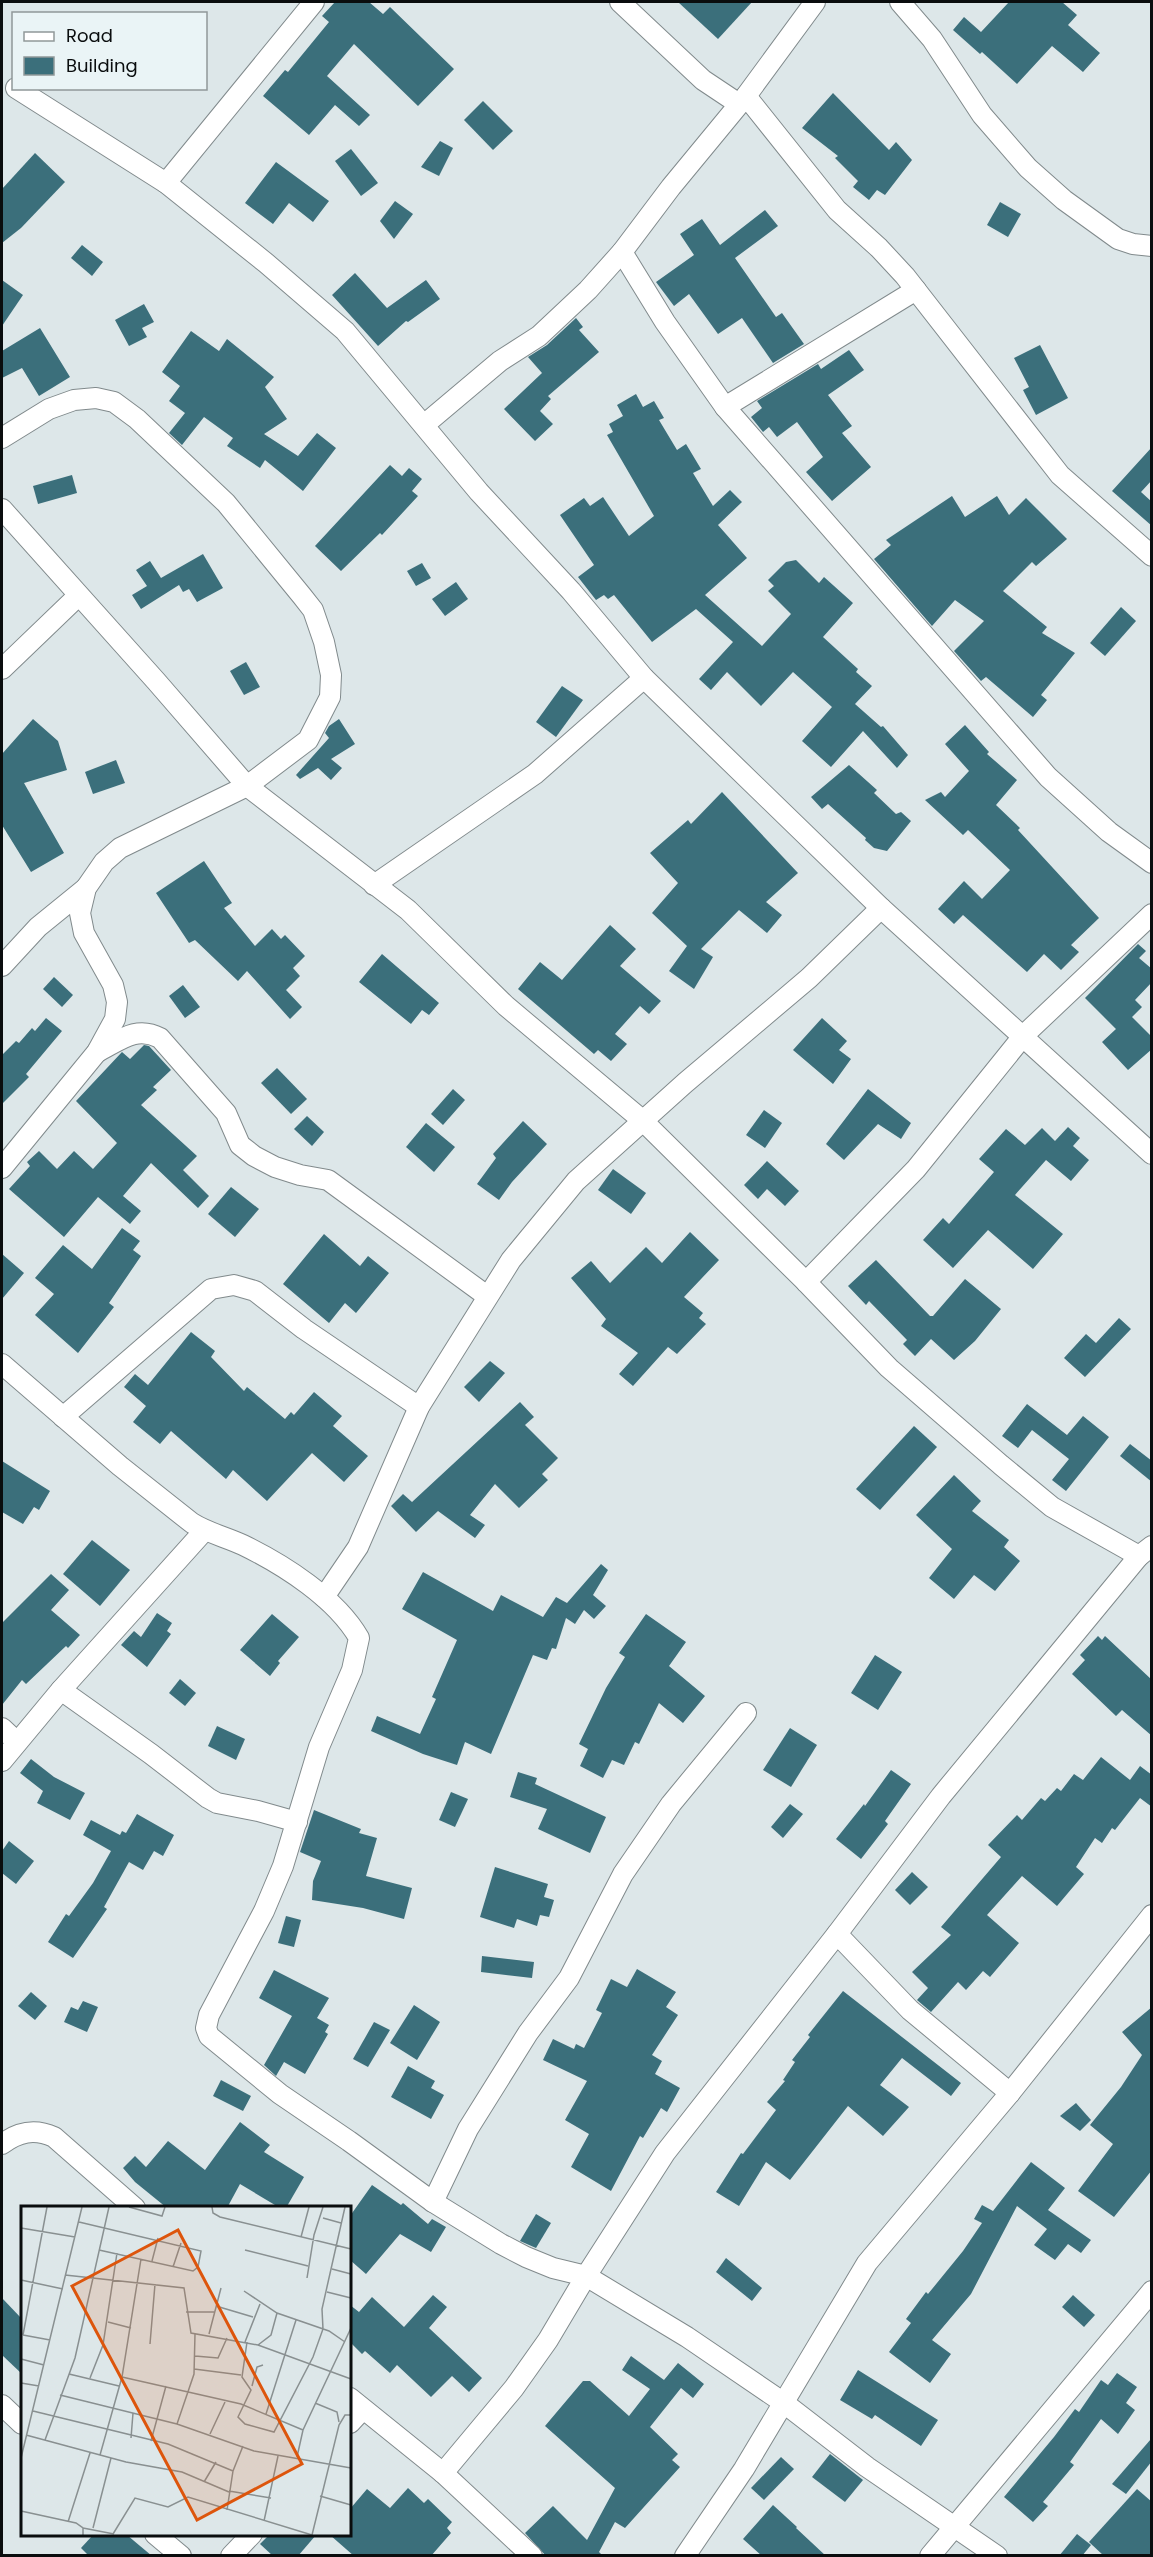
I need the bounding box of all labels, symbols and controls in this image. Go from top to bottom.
legend [12,12,207,90]
text: Road [66,23,113,48]
text: Building [66,53,138,78]
inset map [21,2206,351,2536]

